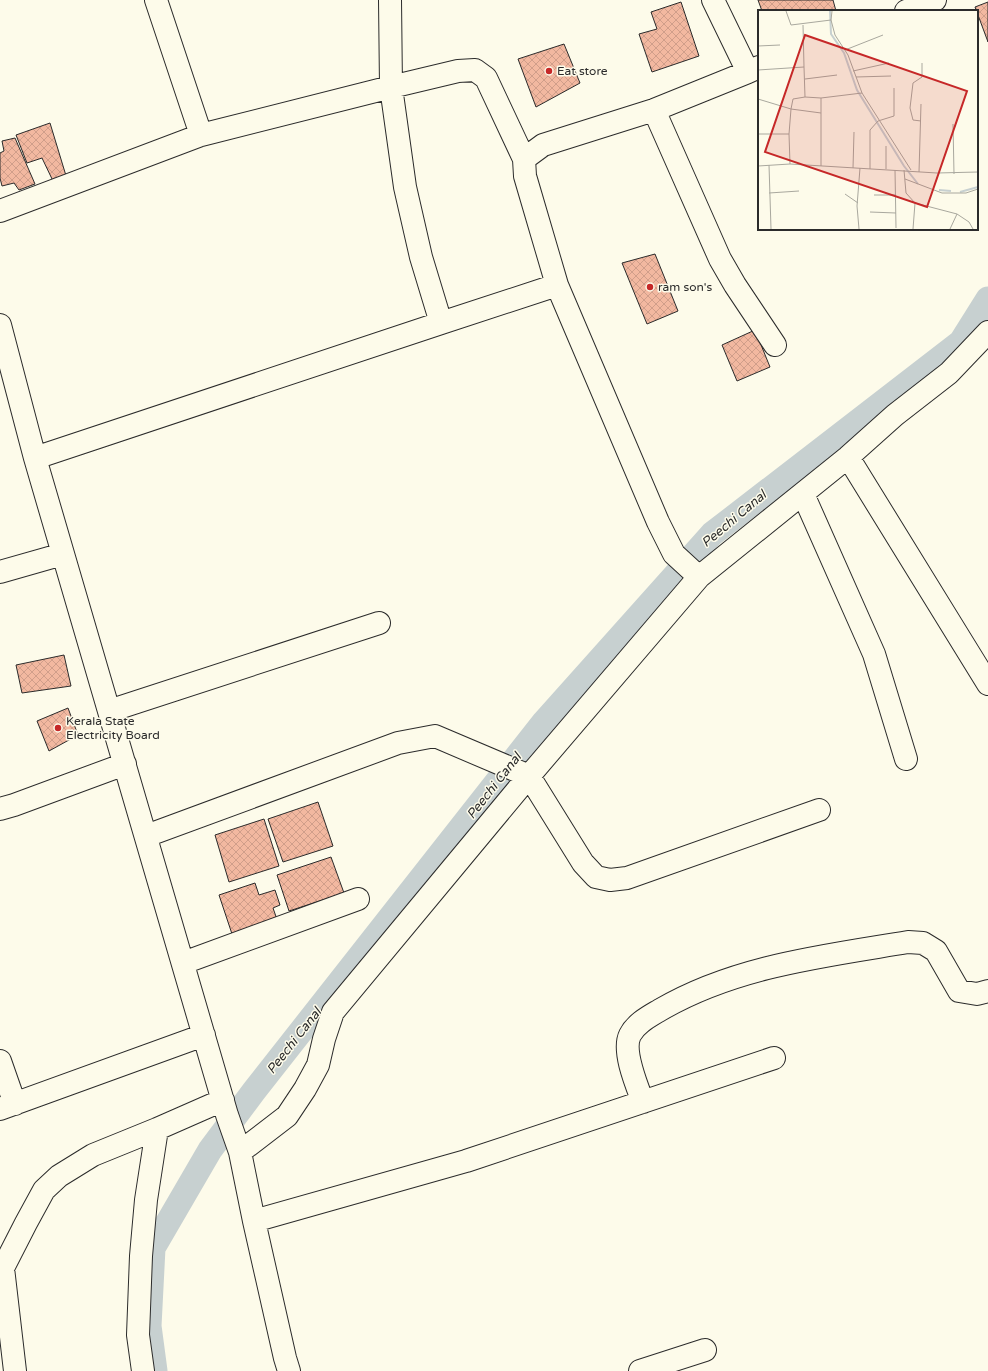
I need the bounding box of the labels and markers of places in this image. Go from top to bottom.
place label: Eat store [557,64,608,78]
marker: Eat store [544,66,554,76]
place label: ram son's [658,280,713,294]
marker: ram son's [645,282,655,292]
place label: Kerala State Electricity Board [66,714,160,742]
marker: Kerala State Electricity Board [53,723,63,733]

